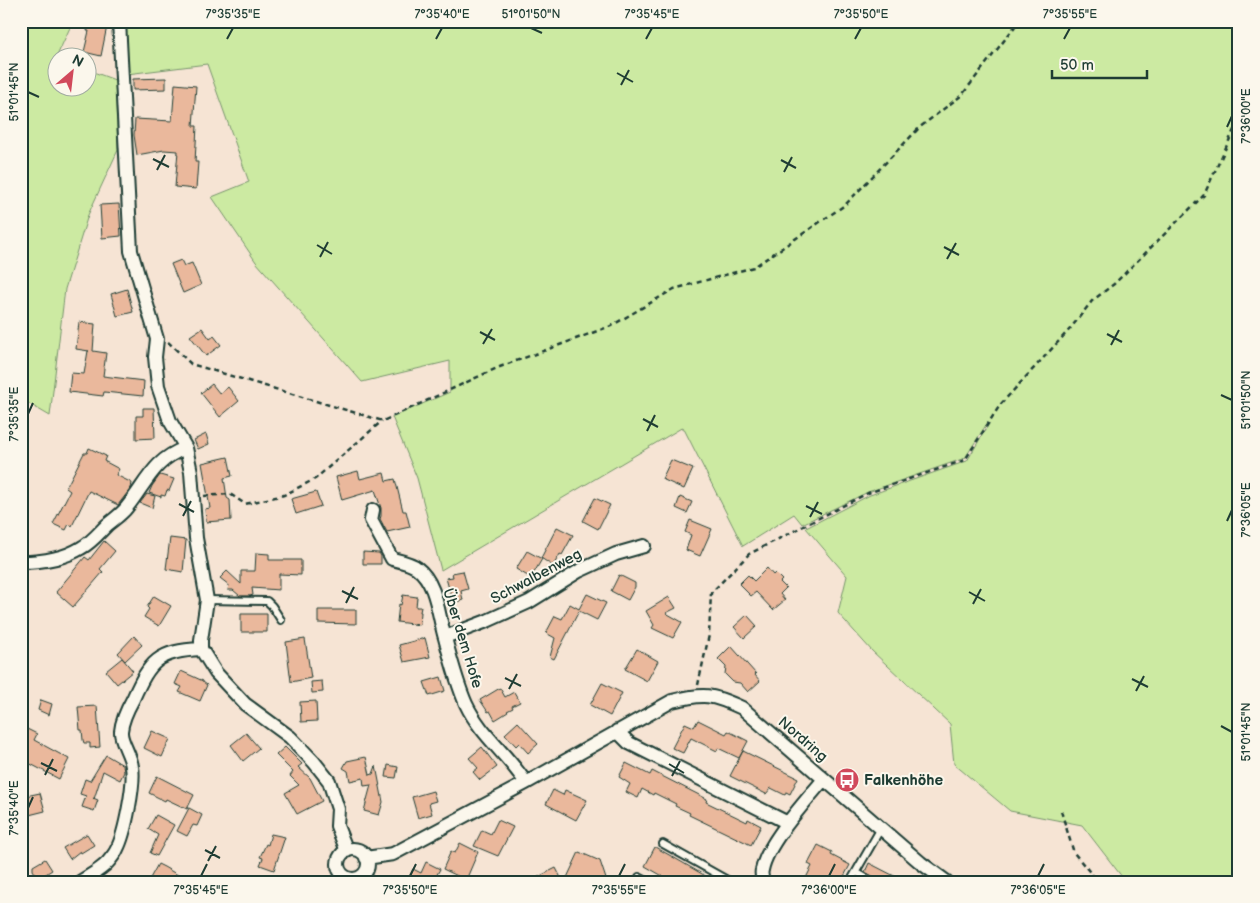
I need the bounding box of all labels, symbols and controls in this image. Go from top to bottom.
text: 7°35'35"E [205,7,261,22]
text: 7°35'40"E [414,7,470,22]
text: 51°01'50"N [502,7,560,22]
text: 7°35'45"E [625,7,680,22]
text: 7°35'50"E [834,7,888,22]
text: 7°35'55"E [1043,7,1097,22]
north arrow [48,48,98,98]
scale bar [1052,48,1148,80]
text: N [69,51,87,71]
text: 50 m [1060,56,1094,75]
text: 51°01'45"N [7,62,22,122]
text: 7°36'00"E [1239,88,1254,144]
text: 51°01'50"N [1239,371,1254,429]
text: 7°35'35"E [7,386,22,442]
text: 7°36'05"E [1239,482,1254,538]
street label: Schwalbenweg [488,545,585,608]
street label: Über dem Hofe [438,586,487,691]
text: 51°01'45"N [1239,702,1254,762]
street label: Nordring [774,713,831,766]
bus stop icon: Falkenhöhe [834,767,860,793]
place label: Falkenhöhe [864,771,944,790]
text: 7°35'40"E [7,780,22,836]
text: 7°35'45"E [174,883,229,898]
text: 7°35'50"E [383,883,437,898]
text: 7°35'55"E [592,883,646,898]
text: 7°36'00"E [801,883,857,898]
text: 7°36'05"E [1010,883,1066,898]

